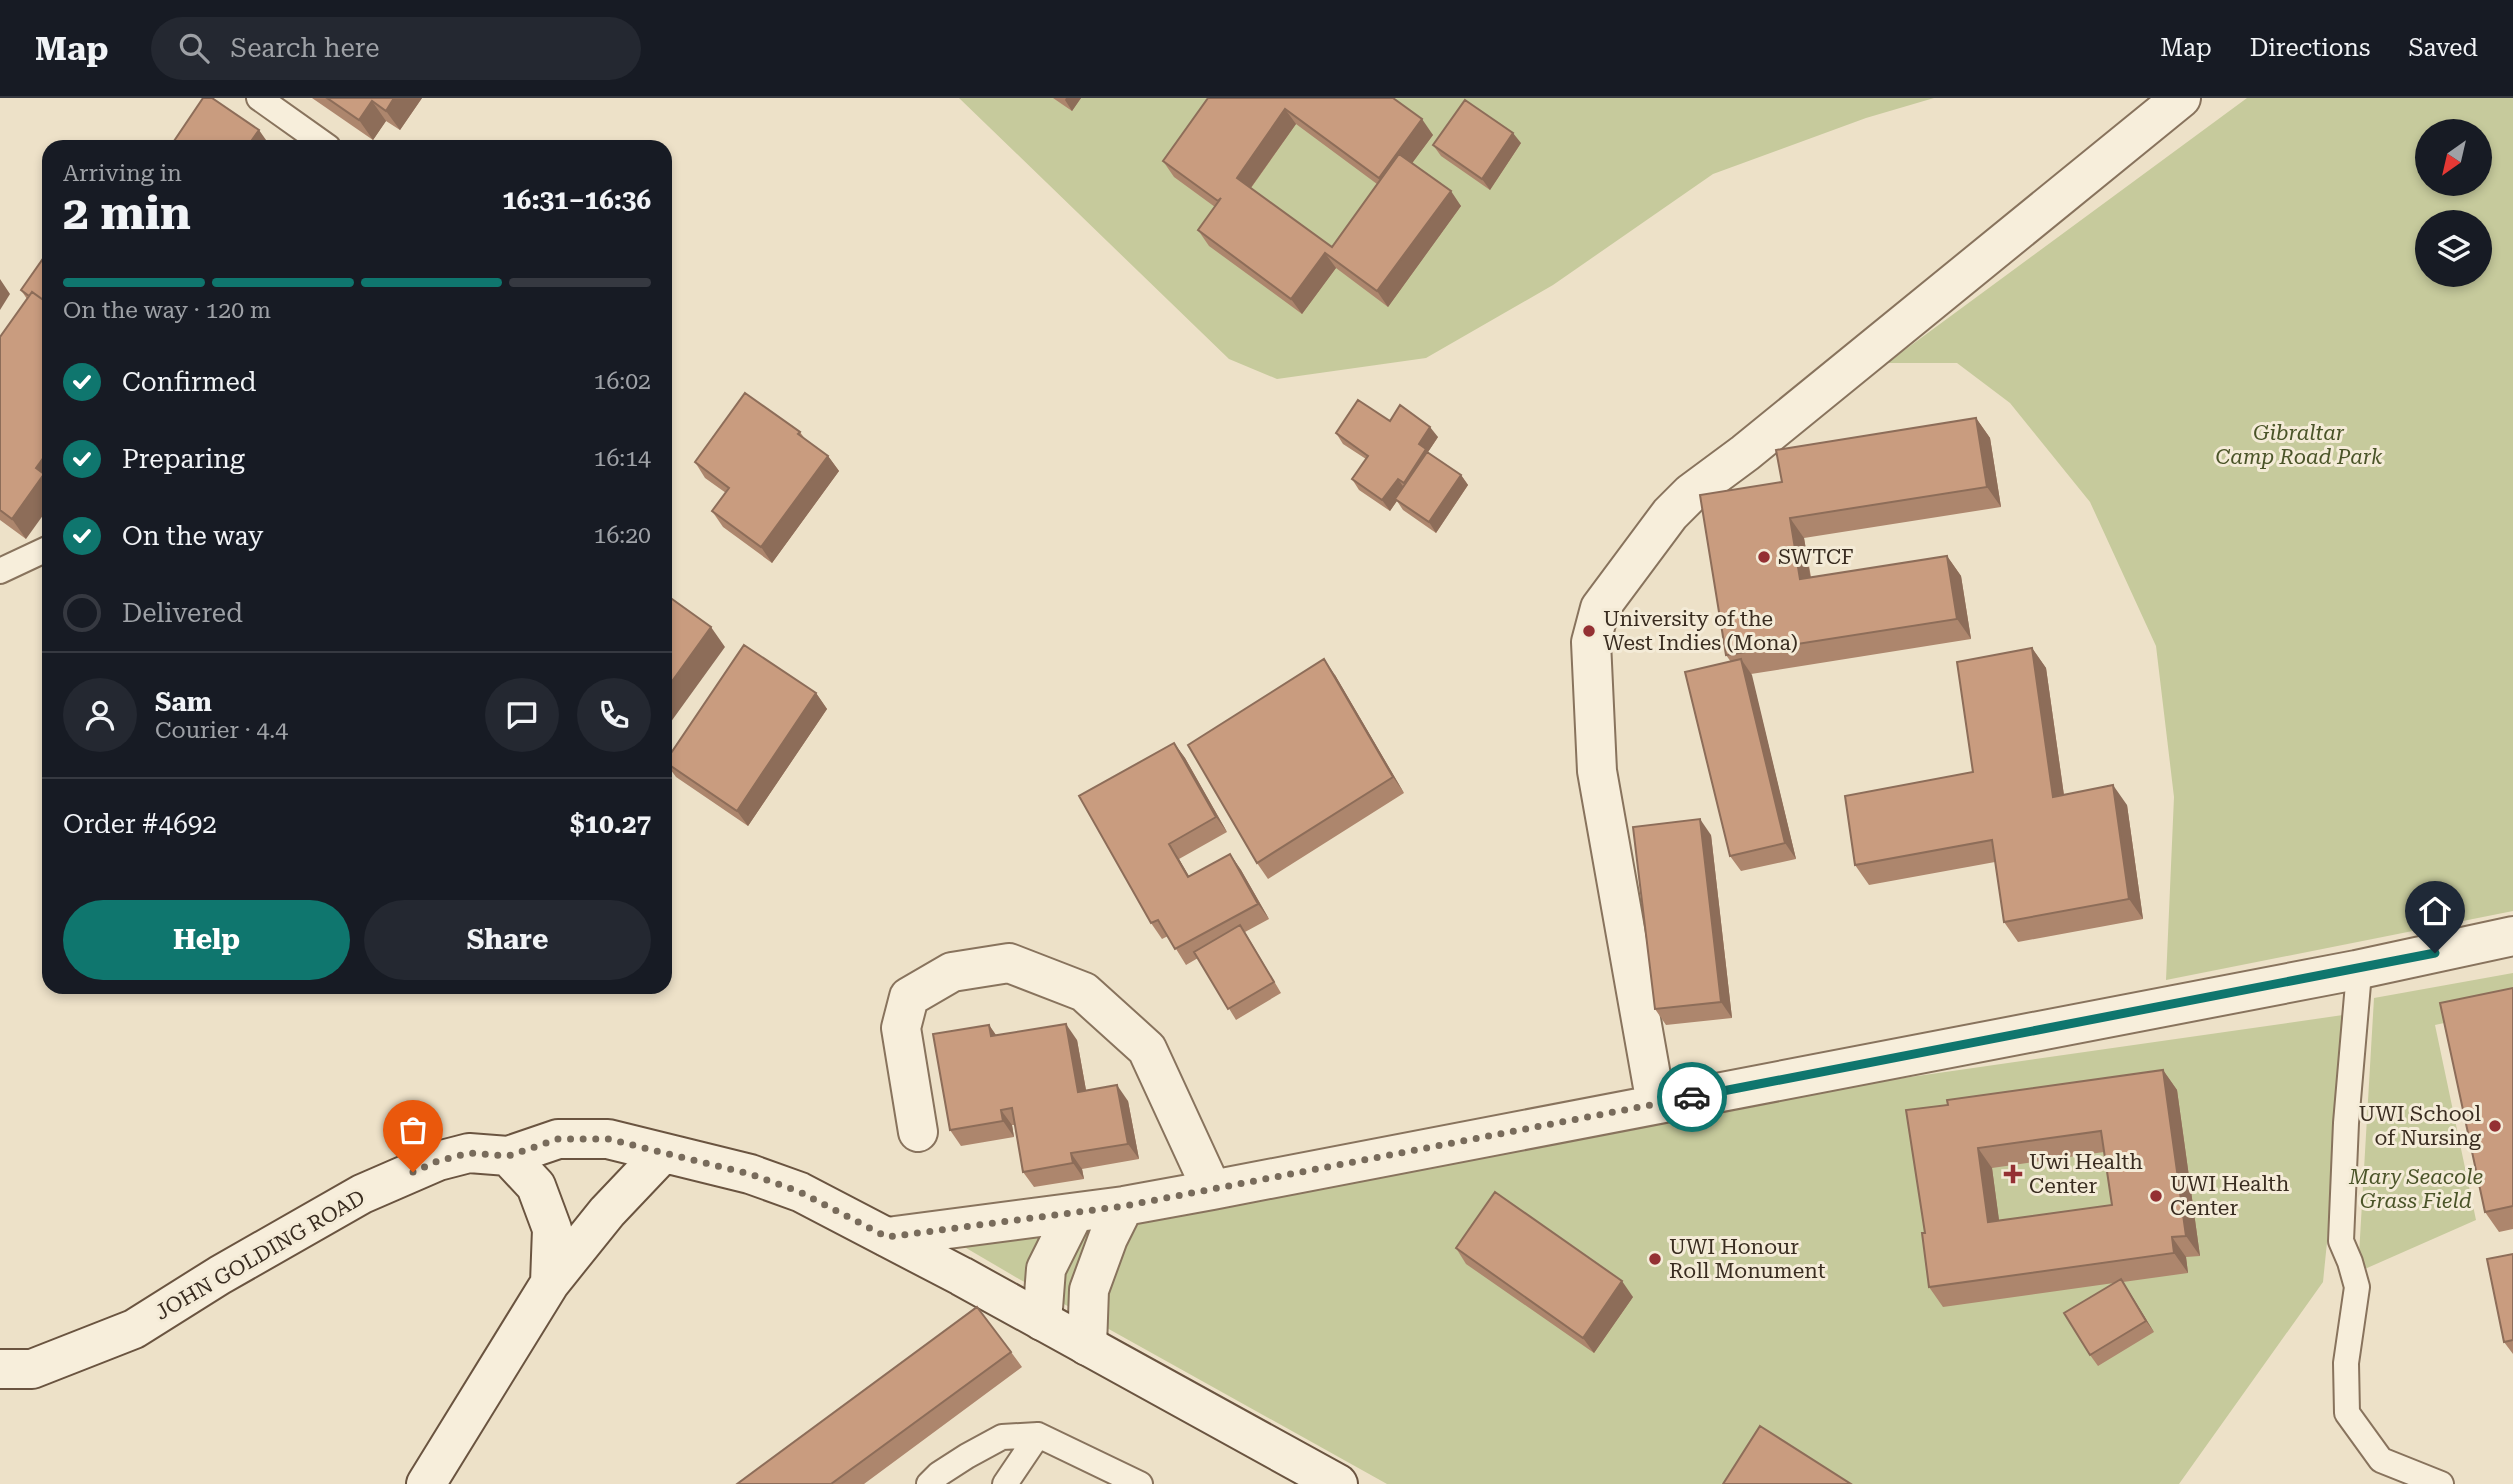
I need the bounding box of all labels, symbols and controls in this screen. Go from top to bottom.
search box [151,17,641,80]
text: Map [35,29,109,68]
icon: search [175,29,213,67]
text: Search here [231,33,380,63]
text: Map [2160,34,2212,62]
text: Directions [2250,34,2370,62]
text: Saved [2408,34,2478,62]
north arrow [2415,119,2492,196]
map controls [2415,119,2492,287]
text: Arriving in [63,160,182,187]
text: 16:31–16:36 [502,185,651,215]
text: 2 min [63,186,191,240]
button: layers [2415,210,2492,287]
text: On the way · 120 m [63,297,271,324]
icon: check [63,363,101,401]
text: Confirmed [122,367,257,397]
text: 16:02 [594,368,651,395]
park label: Gibraltar Camp Road Park [2215,421,2383,469]
icon: check [63,440,101,478]
text: Preparing [122,444,245,474]
text: 16:14 [594,445,651,472]
icon: check [63,517,101,555]
text: On the way [122,521,263,551]
text: 16:20 [594,522,651,549]
place label: SWTCF [1778,545,1854,569]
marker: SWTCF [1756,549,1772,565]
text: Delivered [122,598,243,628]
place label: University of the West Indies (Mona) [1603,607,1798,655]
marker: University of the West Indies (Mona) [1581,623,1597,639]
button: person [63,678,137,752]
button: chat [485,678,559,752]
button: phone [577,678,651,752]
text: Sam [155,687,212,717]
text: Courier · 4.4 [155,717,288,744]
text: Order #4692 [63,809,217,839]
text: $10.27 [570,809,651,839]
pin [2405,881,2465,953]
icon: home [2416,892,2454,930]
button: Help [63,900,350,980]
button: Share [364,900,651,980]
courier [1657,1062,1727,1132]
icon: car [1673,1078,1711,1116]
pin [383,1100,443,1172]
place label: UWI School of Nursing [2359,1102,2482,1150]
icon: bag [394,1111,432,1149]
marker: UWI School of Nursing [2487,1118,2503,1134]
place label: Uwi Health Center [2029,1150,2143,1198]
marker: Uwi Health Center [2003,1164,2023,1184]
park label: Mary Seacole Grass Field [2348,1165,2483,1213]
place label: UWI Health Center [2170,1172,2290,1220]
street label: JOHN GOLDING ROAD [151,1185,369,1325]
marker: UWI Health Center [2148,1188,2164,1204]
place label: UWI Honour Roll Monument [1669,1235,1826,1283]
marker: UWI Honour Roll Monument [1647,1251,1663,1267]

